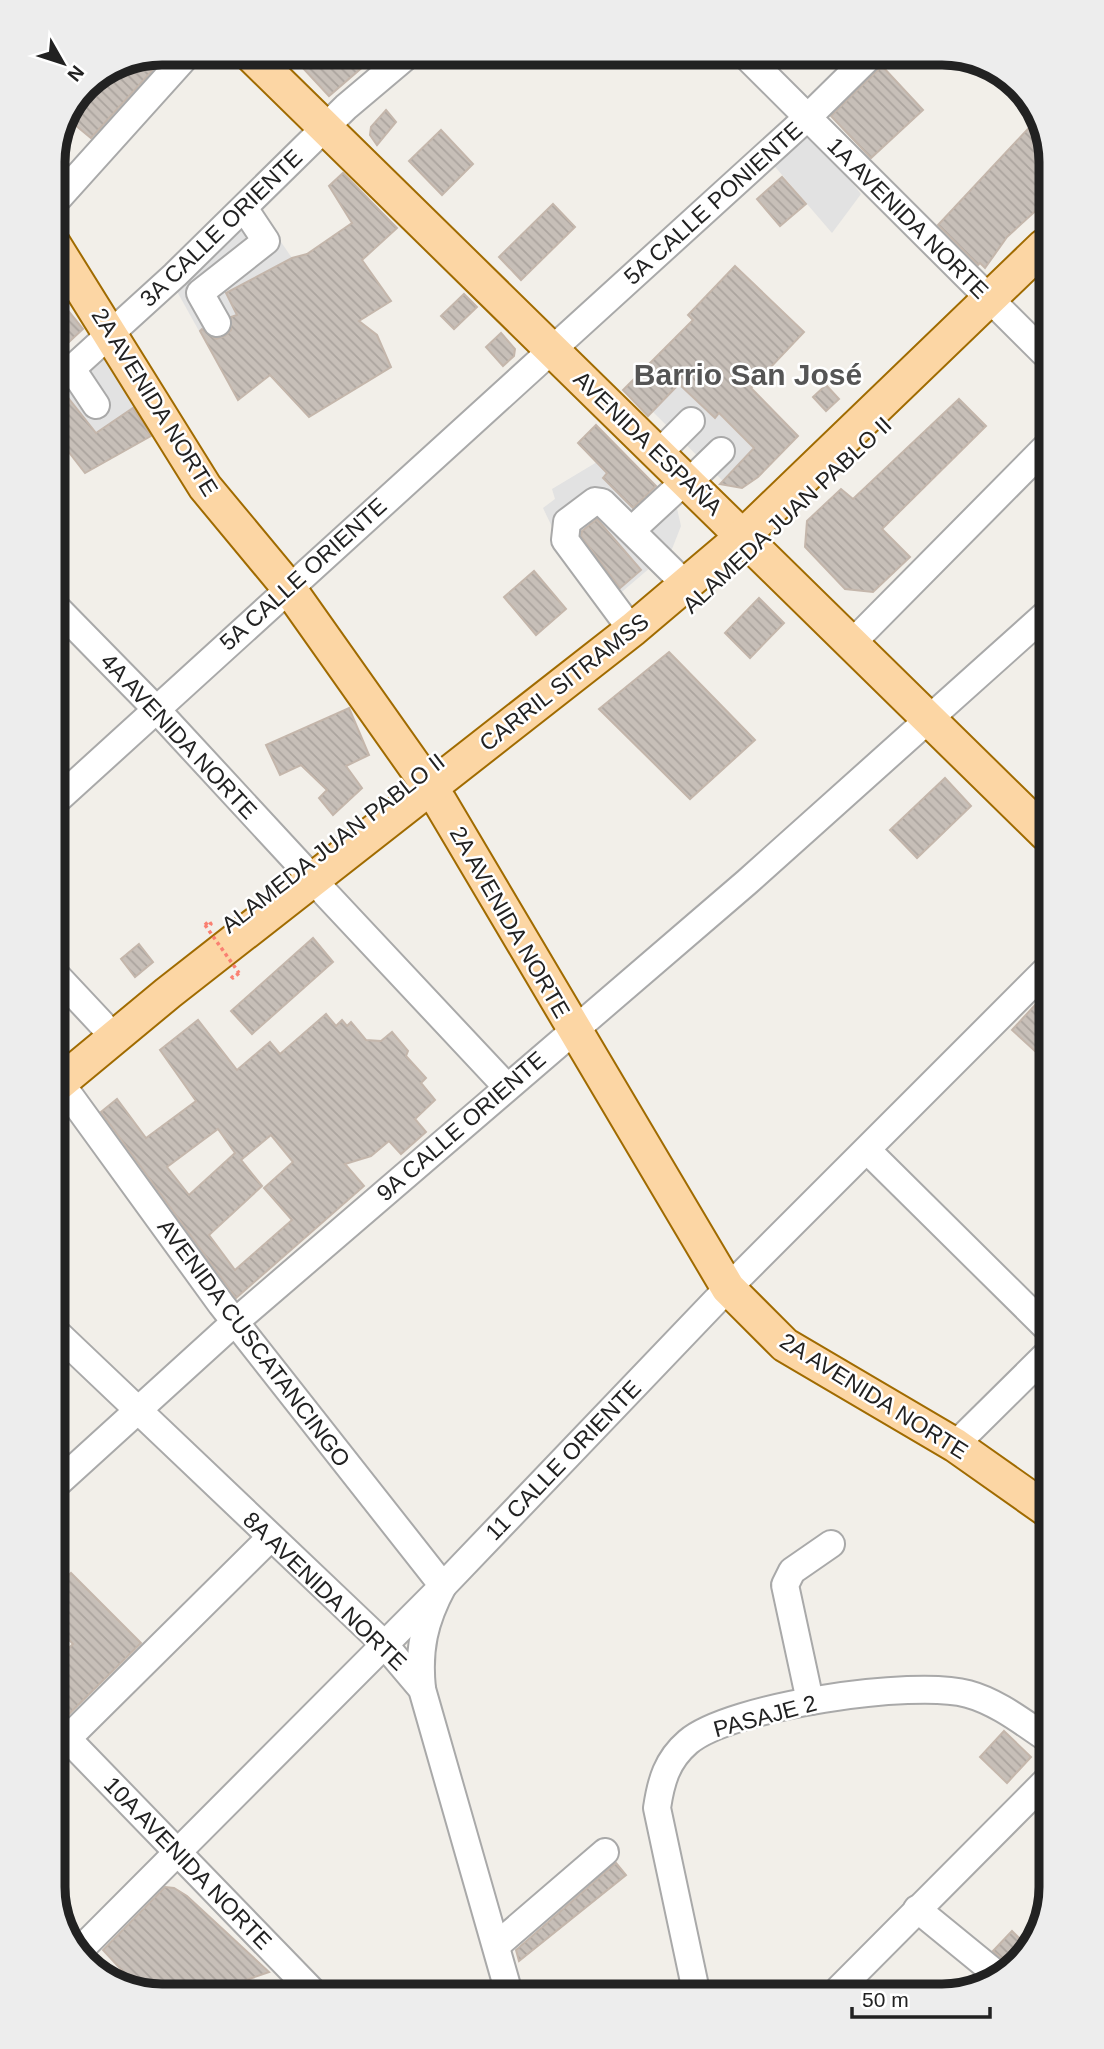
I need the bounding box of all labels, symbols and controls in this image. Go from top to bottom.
north arrow [28,28,98,98]
text: N [63,61,88,85]
street label: 5A CALLE PONIENTE [619,116,807,290]
street label: 1A AVENIDA NORTE [822,132,994,304]
street label: 3A CALLE ORIENTE [135,144,307,312]
street label: 2A AVENIDA NORTE [87,303,223,501]
district label: Barrio San José [634,358,862,391]
street label: AVENIDA ESPAÑA [568,366,728,521]
street label: ALAMEDA JUAN PABLO II [677,411,897,619]
street label: 5A CALLE ORIENTE [215,492,391,656]
street label: CARRIL SITRAMSS [474,608,654,756]
street label: 4A AVENIDA NORTE [96,648,262,824]
street label: ALAMEDA JUAN PABLO II [216,748,450,938]
street label: 2A AVENIDA NORTE [445,822,575,1022]
street label: 9A CALLE ORIENTE [371,1046,551,1206]
street label: AVENIDA CUSCATANCINGO [152,1214,356,1472]
street label: 2A AVENIDA NORTE [775,1328,973,1464]
street label: 11 CALLE ORIENTE [480,1375,646,1545]
street label: 8A AVENIDA NORTE [238,1506,412,1676]
street label: PASAJE 2 [711,1690,819,1742]
street label: 10A AVENIDA NORTE [99,1772,277,1954]
scale bar [852,1976,990,2020]
text: 50 m [862,1988,909,2011]

